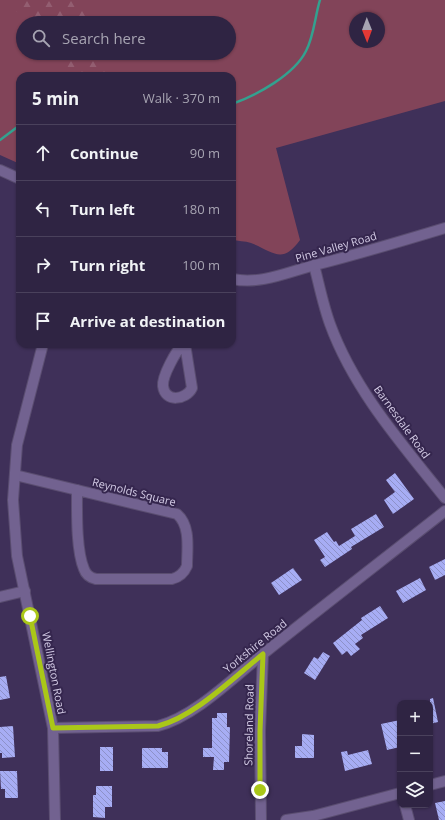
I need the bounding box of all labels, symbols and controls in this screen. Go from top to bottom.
north arrow [349,12,385,48]
search box [16,16,236,60]
icon: search [30,27,52,49]
text: Search here [62,28,146,48]
text: 5 min [32,87,79,110]
text: Walk · 370 m [143,89,220,107]
icon: ahead [32,142,54,164]
text: Continue [70,143,138,163]
text: 90 m [190,144,220,162]
icon: left [32,198,54,220]
text: Turn left [70,199,135,219]
text: 180 m [182,200,220,218]
street label: Pine Valley Road [293,228,378,265]
icon: right [32,254,54,276]
text: Turn right [70,255,145,275]
text: 100 m [182,256,220,274]
icon: arrive [32,310,54,332]
text: Arrive at destination [70,311,225,331]
street label: Barnesdale Road [371,382,434,461]
street label: Reynolds Square [91,474,178,509]
route start [21,607,39,625]
street label: Yorkshire Road [220,615,290,676]
street label: Wellington Road [39,630,70,715]
street label: Shoreland Road [240,684,257,766]
map controls [397,700,433,808]
button: + [397,700,433,736]
button: − [397,736,433,772]
button: layers [397,772,433,808]
route end [251,781,269,799]

